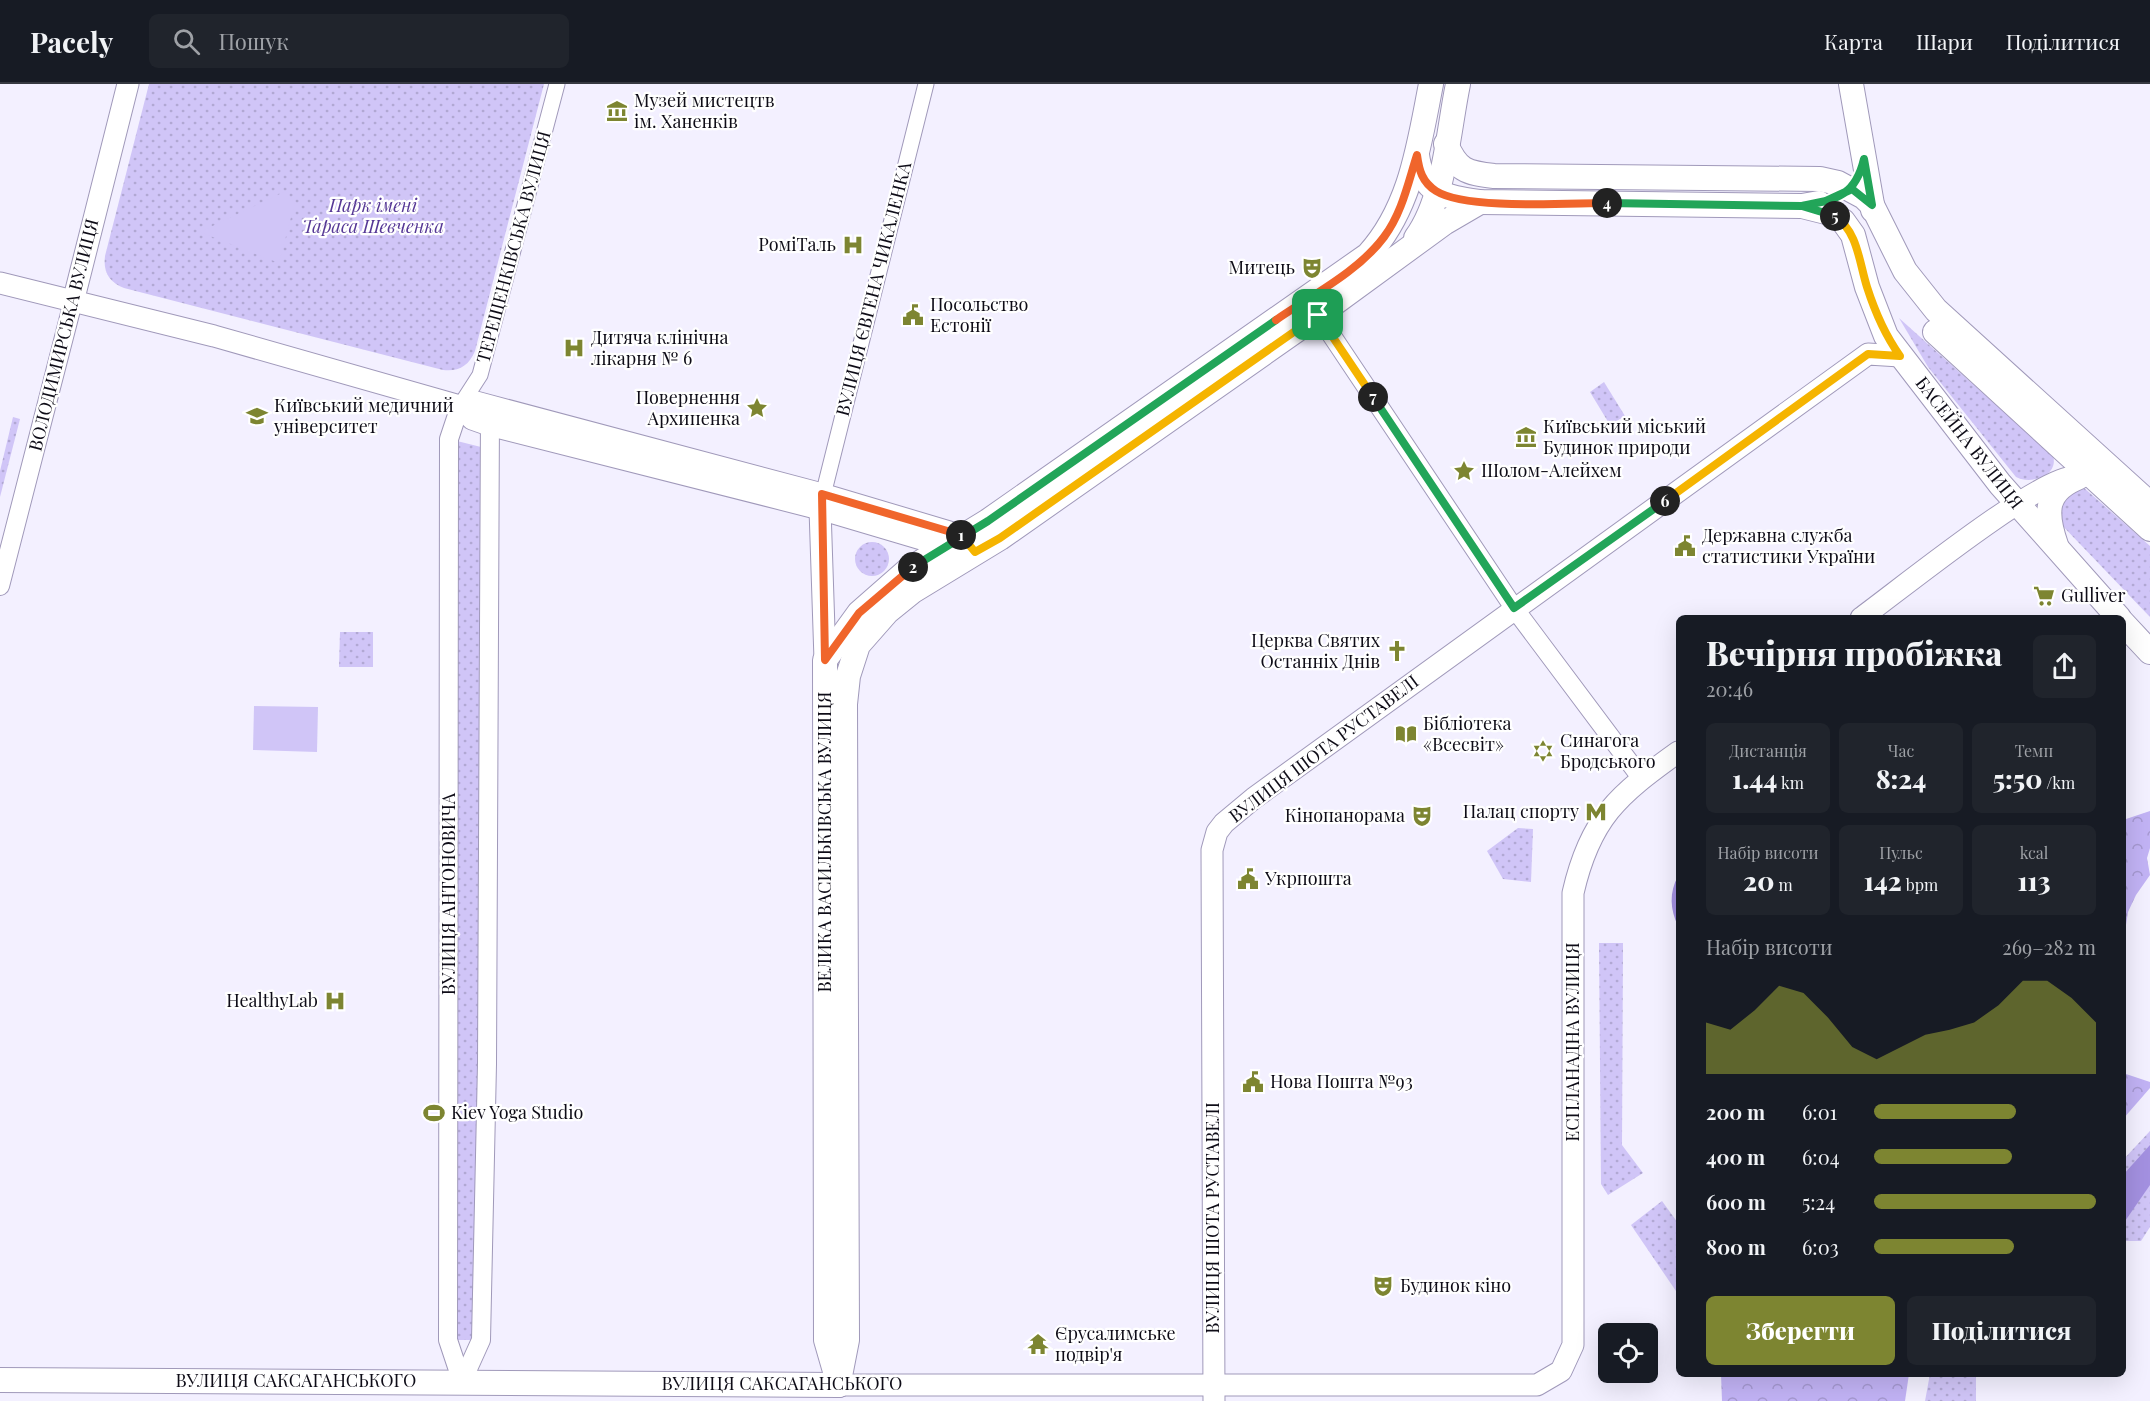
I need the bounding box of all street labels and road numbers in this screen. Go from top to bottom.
street label: ТЕРЕЩЕНКІВСЬКА ВУЛИЦЯ [470,128,556,366]
street label: ВУЛИЦЯ ЄВГЕНА ЧИКАЛЕНКА [830,158,916,418]
street label: ВОЛОДИМИРСЬКА ВУЛИЦЯ [23,216,104,453]
street label: БАСЕЙНА ВУЛИЦЯ [1911,371,2029,513]
street label: ВУЛИЦЯ ШОТА РУСТАВЕЛІ [1224,669,1423,827]
street label: ВЕЛИКА ВАСИЛЬКІВСЬКА ВУЛИЦЯ [812,691,836,993]
street label: ВУЛИЦЯ АНТОНОВИЧА [436,792,460,995]
street label: ЕСПЛАНАДНА ВУЛИЦЯ [1560,942,1584,1142]
street label: ВУЛИЦЯ ШОТА РУСТАВЕЛІ [1200,1102,1224,1334]
street label: ВУЛИЦЯ САКСАГАНСЬКОГО [176,1368,416,1392]
street label: ВУЛИЦЯ САКСАГАНСЬКОГО [662,1371,902,1395]

